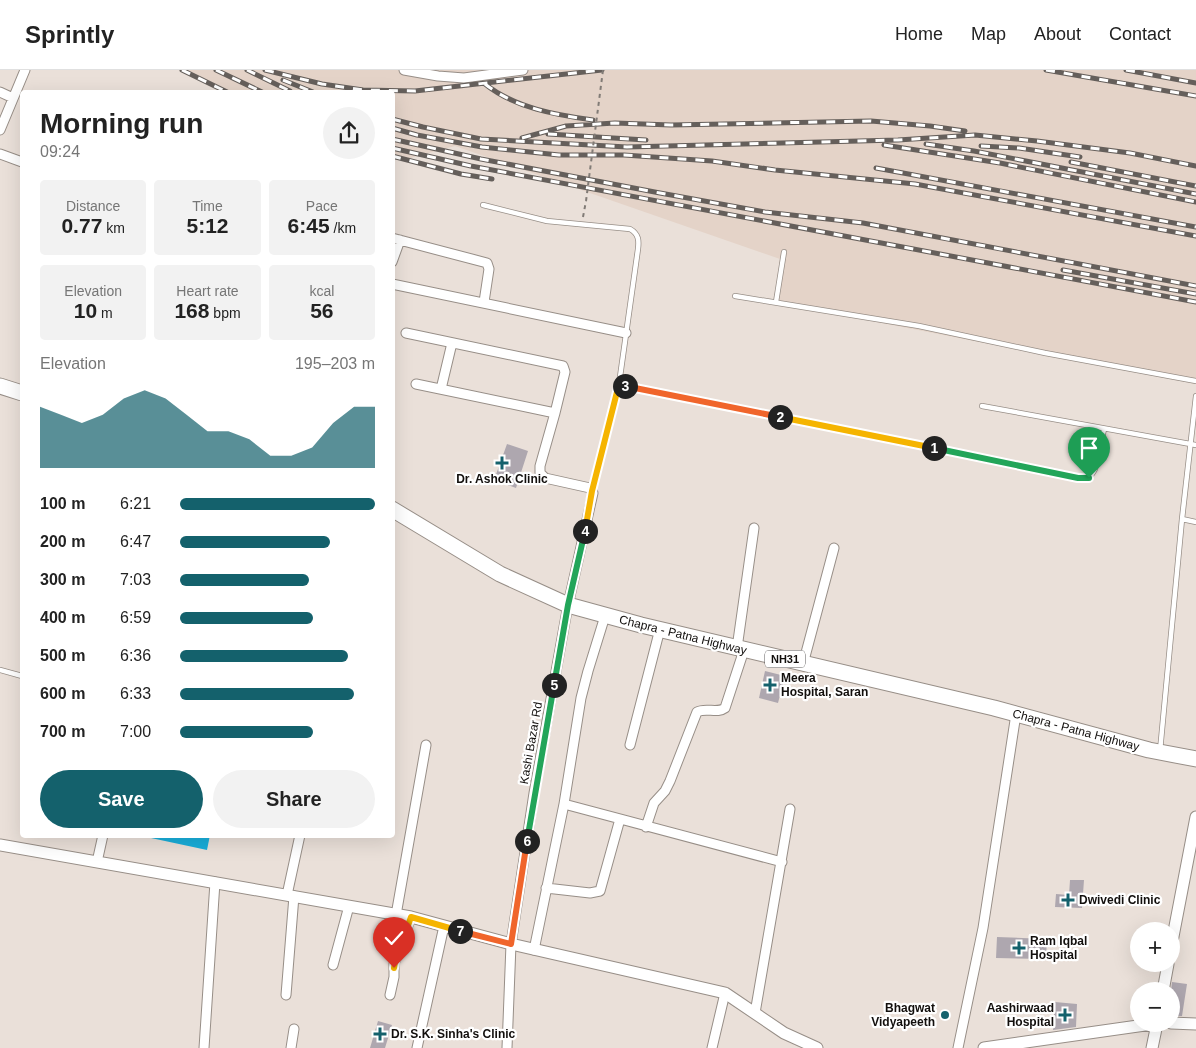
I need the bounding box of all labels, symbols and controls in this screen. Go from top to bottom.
text: Sprintly [25,21,114,48]
text: Home [895,24,943,44]
text: Map [971,24,1006,44]
text: About [1034,24,1081,44]
text: Contact [1109,24,1171,44]
button: share [323,107,375,159]
text: Morning run [40,108,203,139]
text: 09:24 [40,143,80,160]
text: Distance [66,198,120,214]
text: Time [192,198,223,214]
text: Pace [306,198,338,214]
text: 0.77 [61,214,102,237]
text: 5:12 [186,214,229,237]
text: 6:45 [288,214,330,237]
text: km [102,220,125,236]
text: /km [330,220,356,236]
text: Elevation [64,283,122,299]
text: Heart rate [176,283,239,299]
text: kcal [309,283,334,299]
text: 10 [74,299,97,322]
text: 168 [174,299,209,322]
text: 56 [310,299,334,322]
text: m [97,305,113,321]
text: bpm [209,305,241,321]
text: Elevation [40,355,106,372]
text: 195–203 m [295,355,375,372]
pin: 3 [612,374,638,398]
text: 3 [622,378,629,394]
pin: 2 [768,404,792,430]
text: 2 [777,409,784,425]
pin [1068,427,1110,478]
icon: arrive [1075,434,1103,462]
pin: 1 [922,436,946,460]
text: 1 [931,440,938,456]
marker: Dr. Ashok Clinic [495,456,509,470]
place label: Dr. Ashok Clinic [456,472,548,486]
text: 100 m [40,495,85,512]
text: 6:21 [120,495,151,512]
pin: 4 [572,518,598,544]
text: 4 [582,523,589,539]
text: 200 m [40,533,85,550]
text: 6:47 [120,533,151,550]
text: 300 m [40,571,85,588]
text: 7:03 [120,571,151,588]
text: 400 m [40,609,85,626]
text: 6:59 [120,609,151,626]
street label: Chapra - Patna Highway [618,612,748,658]
text: 500 m [40,647,85,664]
text: 6:36 [120,647,151,664]
road number: NH31 [765,650,805,668]
place label: Meera Hospital, Saran [781,671,868,699]
pin: 5 [542,672,566,698]
text: 5 [551,677,558,693]
marker: Meera Hospital, Saran [763,678,777,692]
text: 600 m [40,685,85,702]
text: 6:33 [120,685,151,702]
street label: Kashi Bazar Rd [517,701,545,785]
street label: Chapra - Patna Highway [1011,706,1141,754]
text: 700 m [40,723,85,740]
text: 7:00 [120,723,151,740]
button: Save [40,770,203,828]
button: Share [213,770,375,828]
pin: 6 [514,828,540,854]
text: 6 [524,833,531,849]
marker: Dwivedi Clinic [1061,893,1075,907]
place label: Dwivedi Clinic [1079,893,1161,907]
pin [373,917,415,968]
pin: 7 [448,918,472,944]
map controls [1130,922,1180,1032]
button: + [1130,922,1180,972]
text: 7 [457,923,464,939]
icon: check [380,924,408,952]
place label: Ram Iqbal Hospital [1030,934,1087,962]
marker: Ram Iqbal Hospital [1012,941,1026,955]
button: − [1130,982,1180,1032]
place label: Bhagwat Vidyapeeth [871,1001,935,1029]
place label: Aashirwaad Hospital [987,1001,1054,1029]
marker: Aashirwaad Hospital [1058,1008,1072,1022]
marker: Bhagwat Vidyapeeth [939,1009,951,1021]
marker: Dr. S.K. Sinha's Clinic [373,1027,387,1041]
place label: Dr. S.K. Sinha's Clinic [391,1027,516,1041]

